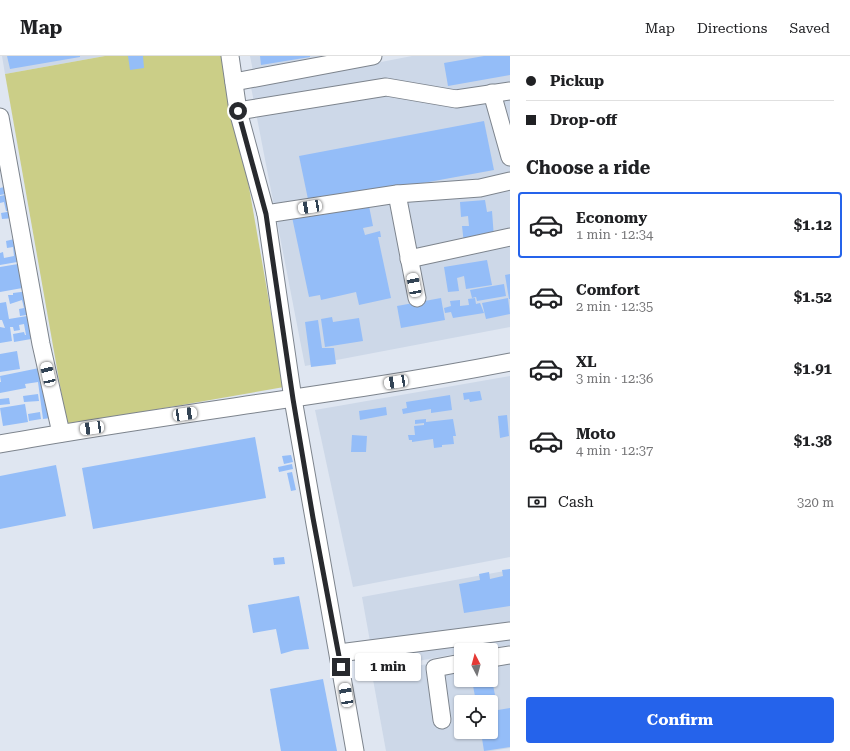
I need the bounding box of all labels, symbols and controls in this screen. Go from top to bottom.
text: Map [20,16,62,39]
text: Map [645,20,675,36]
text: Directions [697,20,767,36]
text: Saved [789,20,830,36]
text: Pickup [550,72,604,90]
route start [229,102,247,120]
text: Drop-off [550,111,617,129]
text: Choose a ride [526,157,650,178]
car [297,199,323,215]
icon: car [528,207,564,243]
text: Economy [576,209,647,227]
text: $1.12 [794,216,832,234]
text: 1 min · 12:34 [576,227,653,242]
car [406,272,422,298]
icon: car [528,279,564,315]
text: Comfort [576,281,640,299]
text: $1.52 [794,288,832,306]
text: 2 min · 12:35 [576,299,653,314]
icon: car [528,351,564,387]
text: XL [576,353,597,371]
text: $1.91 [794,360,832,378]
car [39,361,57,387]
text: 3 min · 12:36 [576,371,653,386]
car [383,374,409,390]
car [172,406,198,422]
car [79,420,105,436]
icon: car [528,423,564,459]
text: Moto [576,425,616,443]
text: $1.38 [794,432,832,450]
text: 4 min · 12:37 [576,443,653,458]
icon: cash [526,491,548,513]
text: Cash [558,493,594,511]
text: 320 m [797,495,834,510]
north arrow [454,643,498,687]
map controls [454,643,498,739]
callout: 1 min [355,653,421,681]
route end [332,658,350,676]
text: 1 min [370,659,406,674]
car [338,682,354,708]
button: locate [454,695,498,739]
button: Confirm [526,697,834,743]

